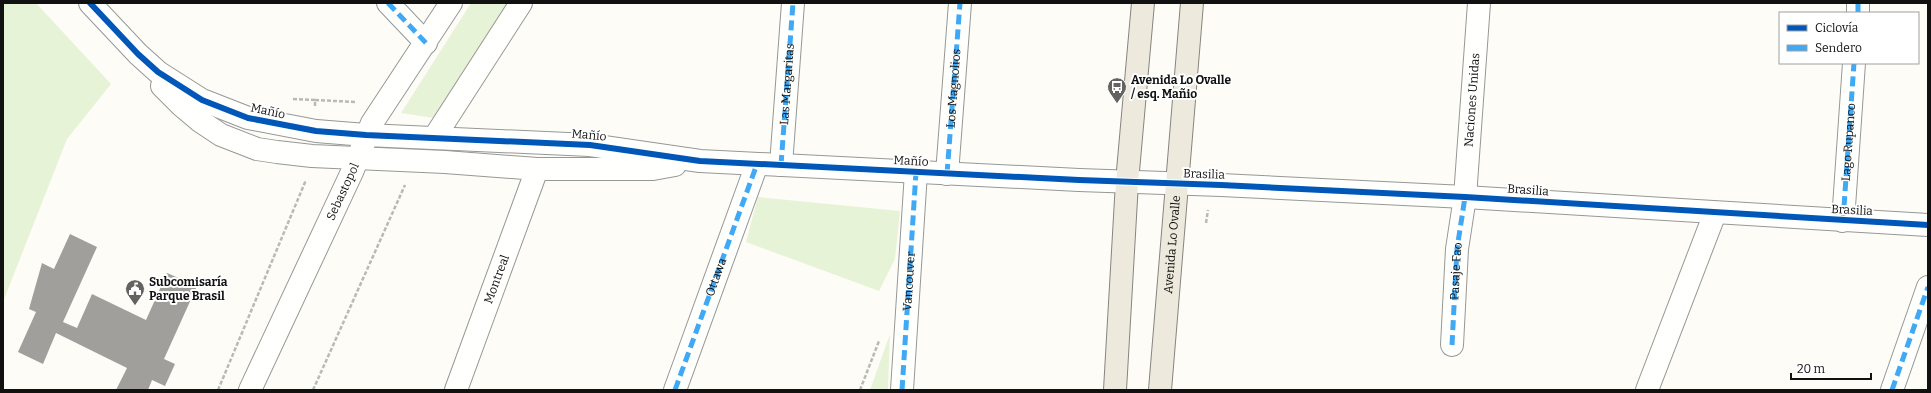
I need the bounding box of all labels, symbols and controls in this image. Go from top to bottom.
legend [1779,12,1919,64]
text: Ciclovía [1815,21,1859,35]
text: Sendero [1815,41,1862,55]
street label: Las Margaritas [777,43,797,126]
street label: Los Magnolios [944,48,964,128]
street label: Naciones Unidas [1462,52,1482,147]
place label: Avenida Lo Ovalle / esq. Mañio [1130,73,1232,101]
bus stop icon: Avenida Lo Ovalle / esq. Mañio [1106,76,1128,104]
street label: Mañío [249,100,287,122]
street label: Lago Rupanco [1839,103,1858,182]
street label: Mañío [571,126,607,144]
street label: Mañío [893,153,929,169]
street label: Sebastopol [323,160,362,222]
street label: Brasilia [1183,166,1226,182]
street label: Brasilia [1507,182,1550,198]
street label: Avenida Lo Ovalle [1161,195,1183,294]
street label: Brasilia [1831,202,1874,218]
street label: Pasaje Fao [1447,241,1465,300]
street label: Vancouver [900,250,918,311]
street label: Montreal [481,252,512,306]
street label: Ottawa [703,256,729,298]
place label: Subcomisaría Parque Brasil [149,275,228,303]
public building icon: Subcomisaría Parque Brasil [124,278,146,306]
scale bar [1791,355,1871,381]
text: 20 m [1797,362,1826,376]

